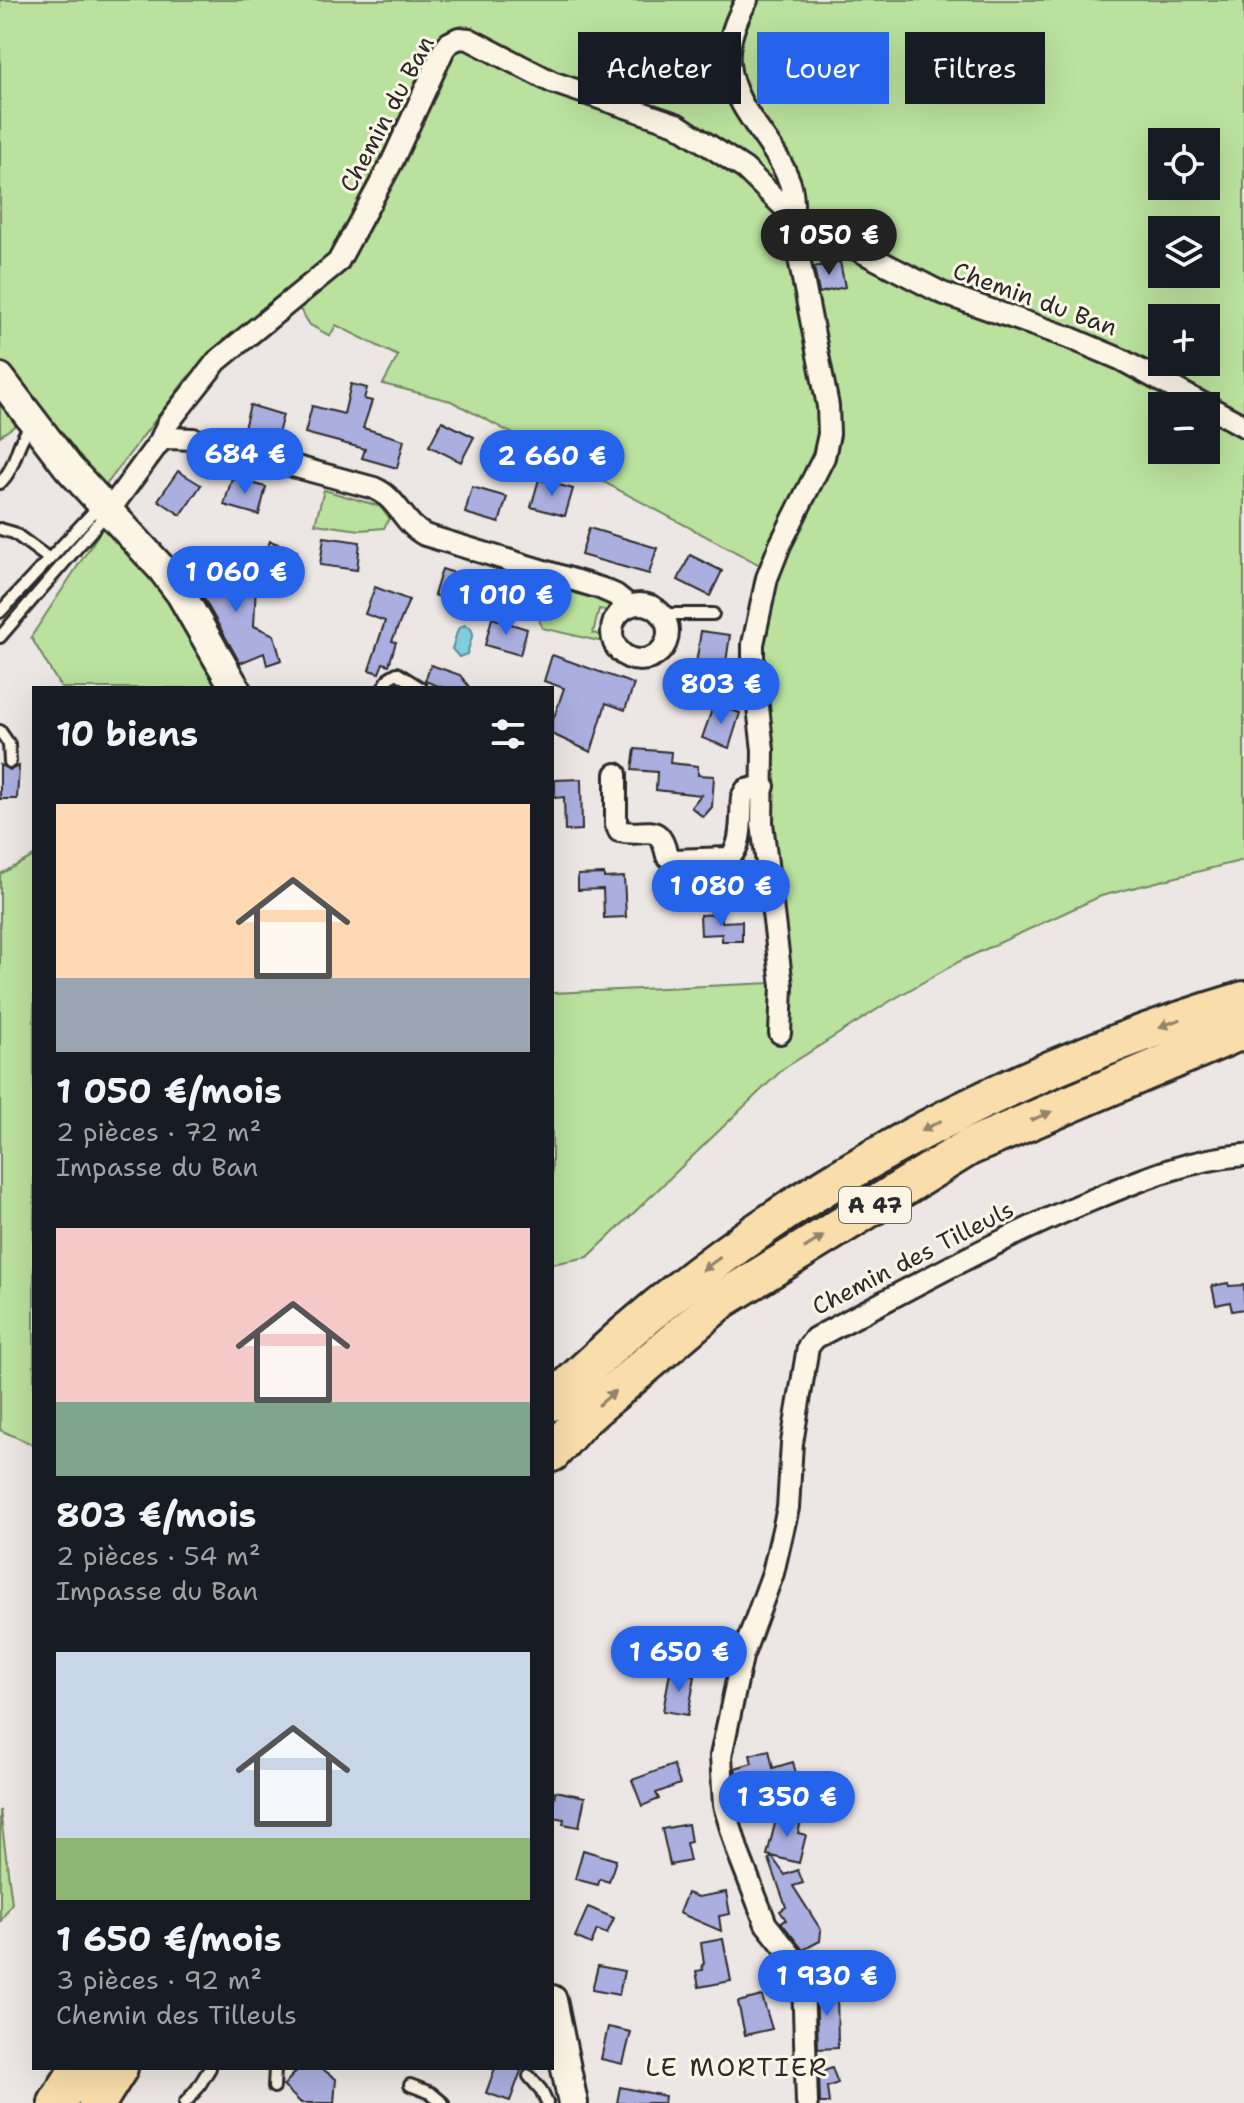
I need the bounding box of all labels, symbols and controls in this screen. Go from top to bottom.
street label: Chemin du Ban [332,30,442,198]
chip: Acheter [578,32,741,104]
chip: Louer [757,32,889,104]
chip: Filtres [905,32,1045,104]
map controls [1148,128,1220,464]
button: locate [1148,128,1220,200]
pin: 1 050 € [755,209,903,277]
button: layers [1148,216,1220,288]
text: 1 050 € [779,217,879,252]
street label: Chemin du Ban [948,254,1122,344]
button: + [1148,304,1220,376]
button: − [1148,392,1220,464]
pin: 684 € [189,428,301,496]
pin: 2 660 € [478,430,626,498]
text: 684 € [204,436,286,471]
text: 2 660 € [498,438,606,473]
pin: 1 060 € [162,546,310,614]
text: 1 060 € [185,554,287,589]
pin: 1 010 € [432,569,580,637]
text: 1 010 € [459,577,553,612]
pin: 803 € [665,658,777,726]
text: 803 € [681,666,761,701]
text: 10 biens [56,711,198,757]
icon: filters [486,712,530,756]
icon: home [221,856,365,1000]
pin: 1 080 € [647,860,795,928]
text: 1 080 € [670,868,772,903]
one-way arrow [1158,1018,1182,1030]
text: 1 050 €/mois [56,1068,282,1114]
one-way arrow [1029,1109,1053,1122]
text: 2 pièces · 72 m² [56,1114,261,1149]
one-way arrow [920,1118,942,1132]
text: Impasse du Ban [56,1149,258,1184]
road number: A 47 [839,1187,911,1223]
street label: Chemin des Tilleuls [807,1193,1019,1323]
one-way arrow [803,1236,825,1250]
one-way arrow [700,1256,722,1272]
icon: home [221,1280,365,1424]
one-way arrow [597,1390,617,1407]
text: 803 €/mois [56,1492,256,1538]
text: 2 pièces · 54 m² [56,1538,261,1573]
text: Impasse du Ban [56,1573,258,1608]
pin: 1 650 € [605,1626,753,1694]
text: 1 650 € [629,1634,729,1669]
icon: home [221,1704,365,1848]
pin: 1 350 € [713,1771,861,1839]
text: 1 350 € [737,1779,837,1814]
text: 1 650 €/mois [56,1916,282,1962]
pin: 1 930 € [753,1950,901,2018]
text: 1 930 € [776,1958,878,1993]
text: 3 pièces · 92 m² [56,1962,262,1997]
text: Chemin des Tilleuls [56,1997,297,2032]
district label: LE MORTIER [645,2049,829,2084]

